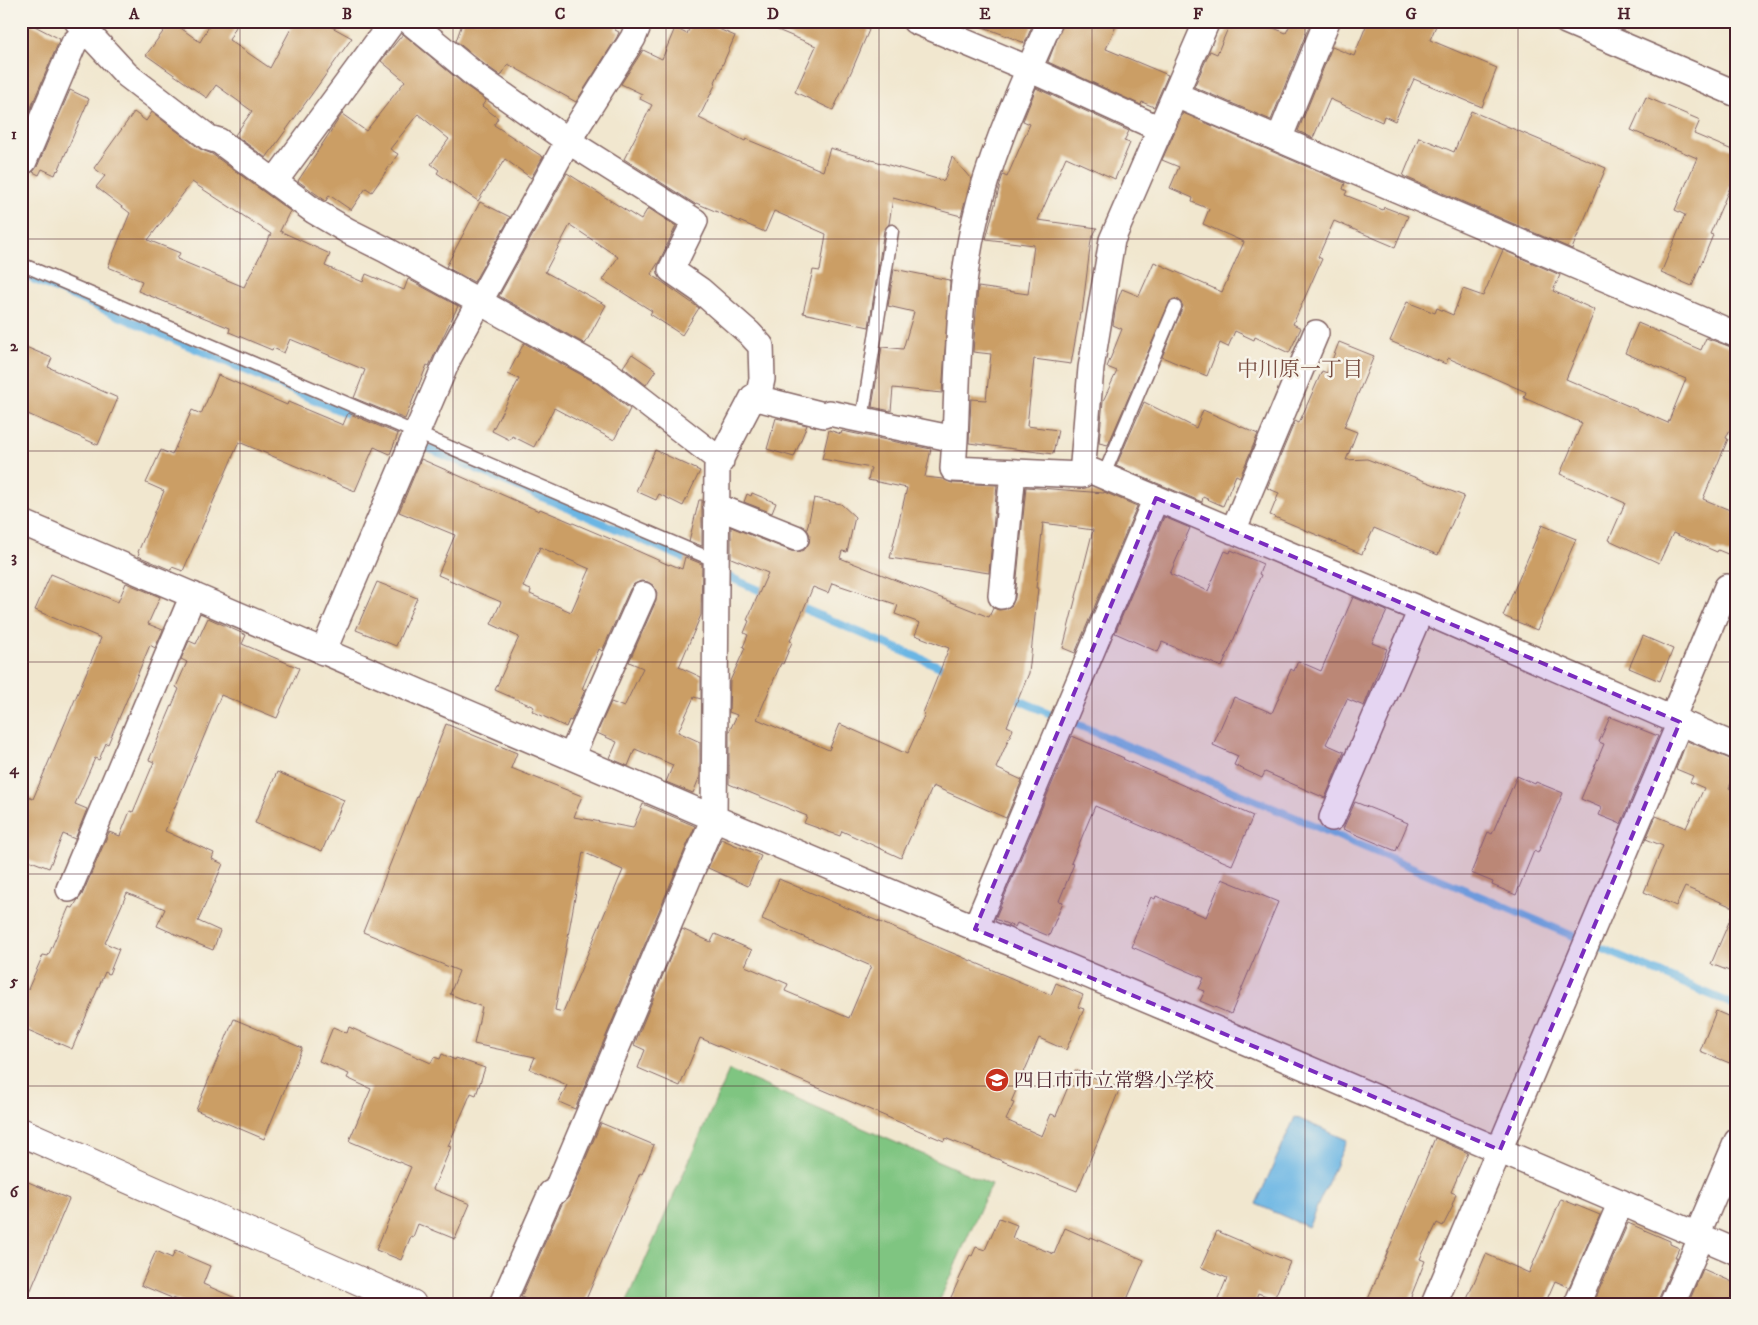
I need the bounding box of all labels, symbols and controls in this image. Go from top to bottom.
text: A [128,4,140,24]
text: B [342,4,352,24]
text: C [555,4,565,24]
text: D [767,4,779,24]
text: E [979,4,991,24]
text: F [1193,4,1203,24]
text: G [1405,4,1417,24]
text: H [1617,4,1631,24]
text: 1 [11,124,17,144]
text: 2 [10,336,19,356]
district label: 中川原一丁目 [1237,357,1363,383]
text: 3 [11,547,17,567]
text: 4 [8,759,19,779]
text: 5 [9,971,18,991]
school or university icon: 四日市市立常磐小学校 [984,1067,1010,1093]
place label: 四日市市立常磐小学校 [1014,1069,1214,1094]
text: 6 [10,1182,20,1202]

